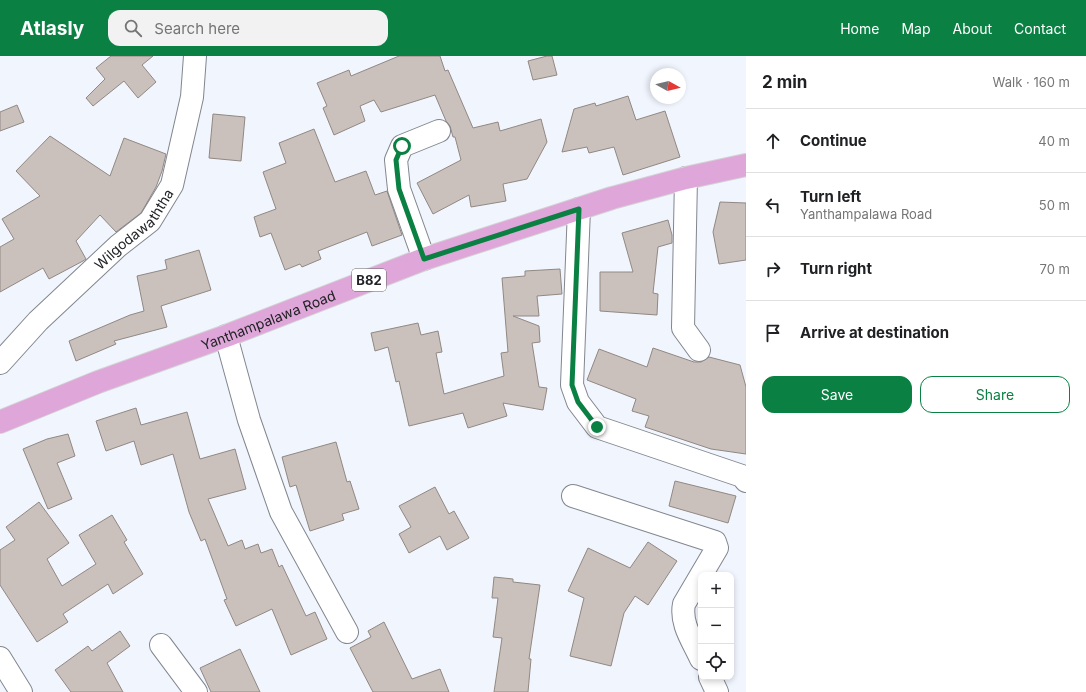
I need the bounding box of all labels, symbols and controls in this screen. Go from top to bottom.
search box [108,10,388,46]
text: Atlasly [20,17,84,40]
icon: search [122,17,144,39]
text: Search here [154,19,240,38]
text: Home [840,20,879,37]
text: Map [901,20,931,37]
text: About [953,20,992,37]
text: Contact [1014,20,1066,37]
north arrow [650,68,686,104]
text: 2 min [762,72,807,92]
text: Walk · 160 m [993,74,1070,90]
icon: ahead [762,130,784,152]
text: Continue [800,131,867,150]
text: 40 m [1038,133,1070,149]
route start [393,137,411,155]
street label: Wilgodawaththa [90,185,176,273]
text: Turn left [800,187,861,206]
icon: left [762,194,784,216]
text: 50 m [1039,197,1070,213]
text: Yanthampalawa Road [800,206,932,222]
icon: right [762,258,784,280]
text: Turn right [800,259,872,278]
text: 70 m [1040,261,1070,277]
road number: B82 [352,269,386,291]
street label: Yanthampalawa Road [198,286,338,353]
icon: arrive [762,322,784,344]
text: Arrive at destination [800,323,949,342]
button: Save [762,376,912,413]
button: Share [920,376,1070,413]
route end [588,418,606,436]
map controls [698,572,734,680]
button: + [698,572,734,608]
button: − [698,608,734,644]
button: locate [698,644,734,680]

